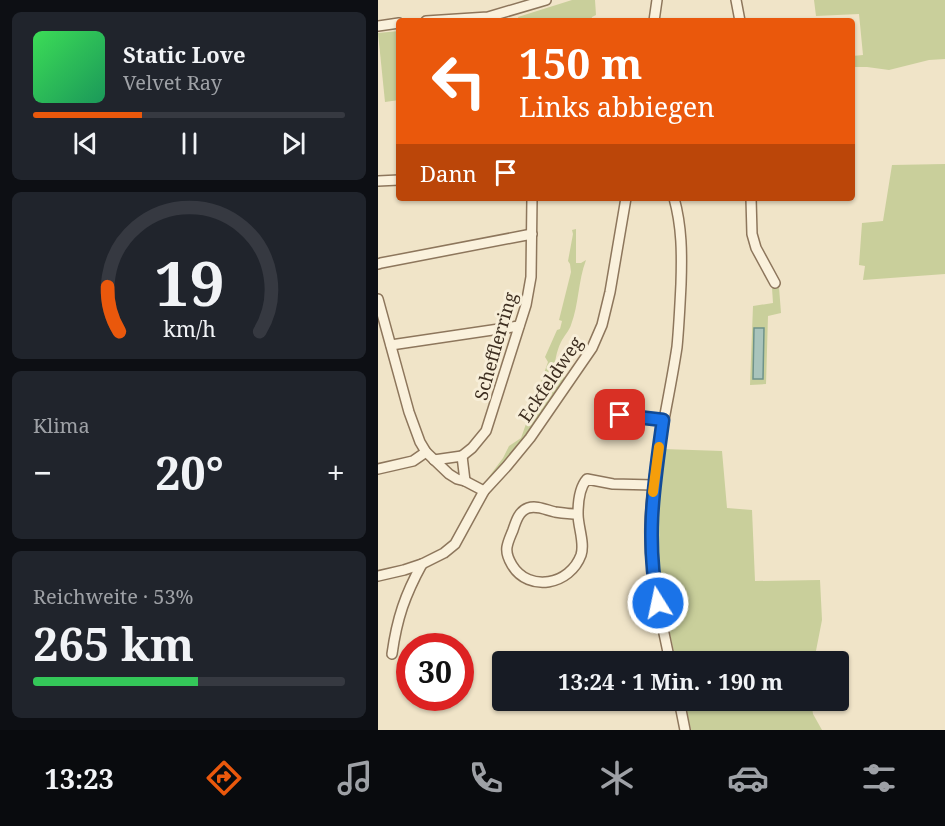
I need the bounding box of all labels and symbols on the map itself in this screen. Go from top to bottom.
street label: Schefflerring [468,289,522,403]
street label: Eckfeldweg [513,331,588,426]
pin [594,389,645,440]
position arrow [626,571,690,635]
speed limit sign: 30 [396,633,474,711]

